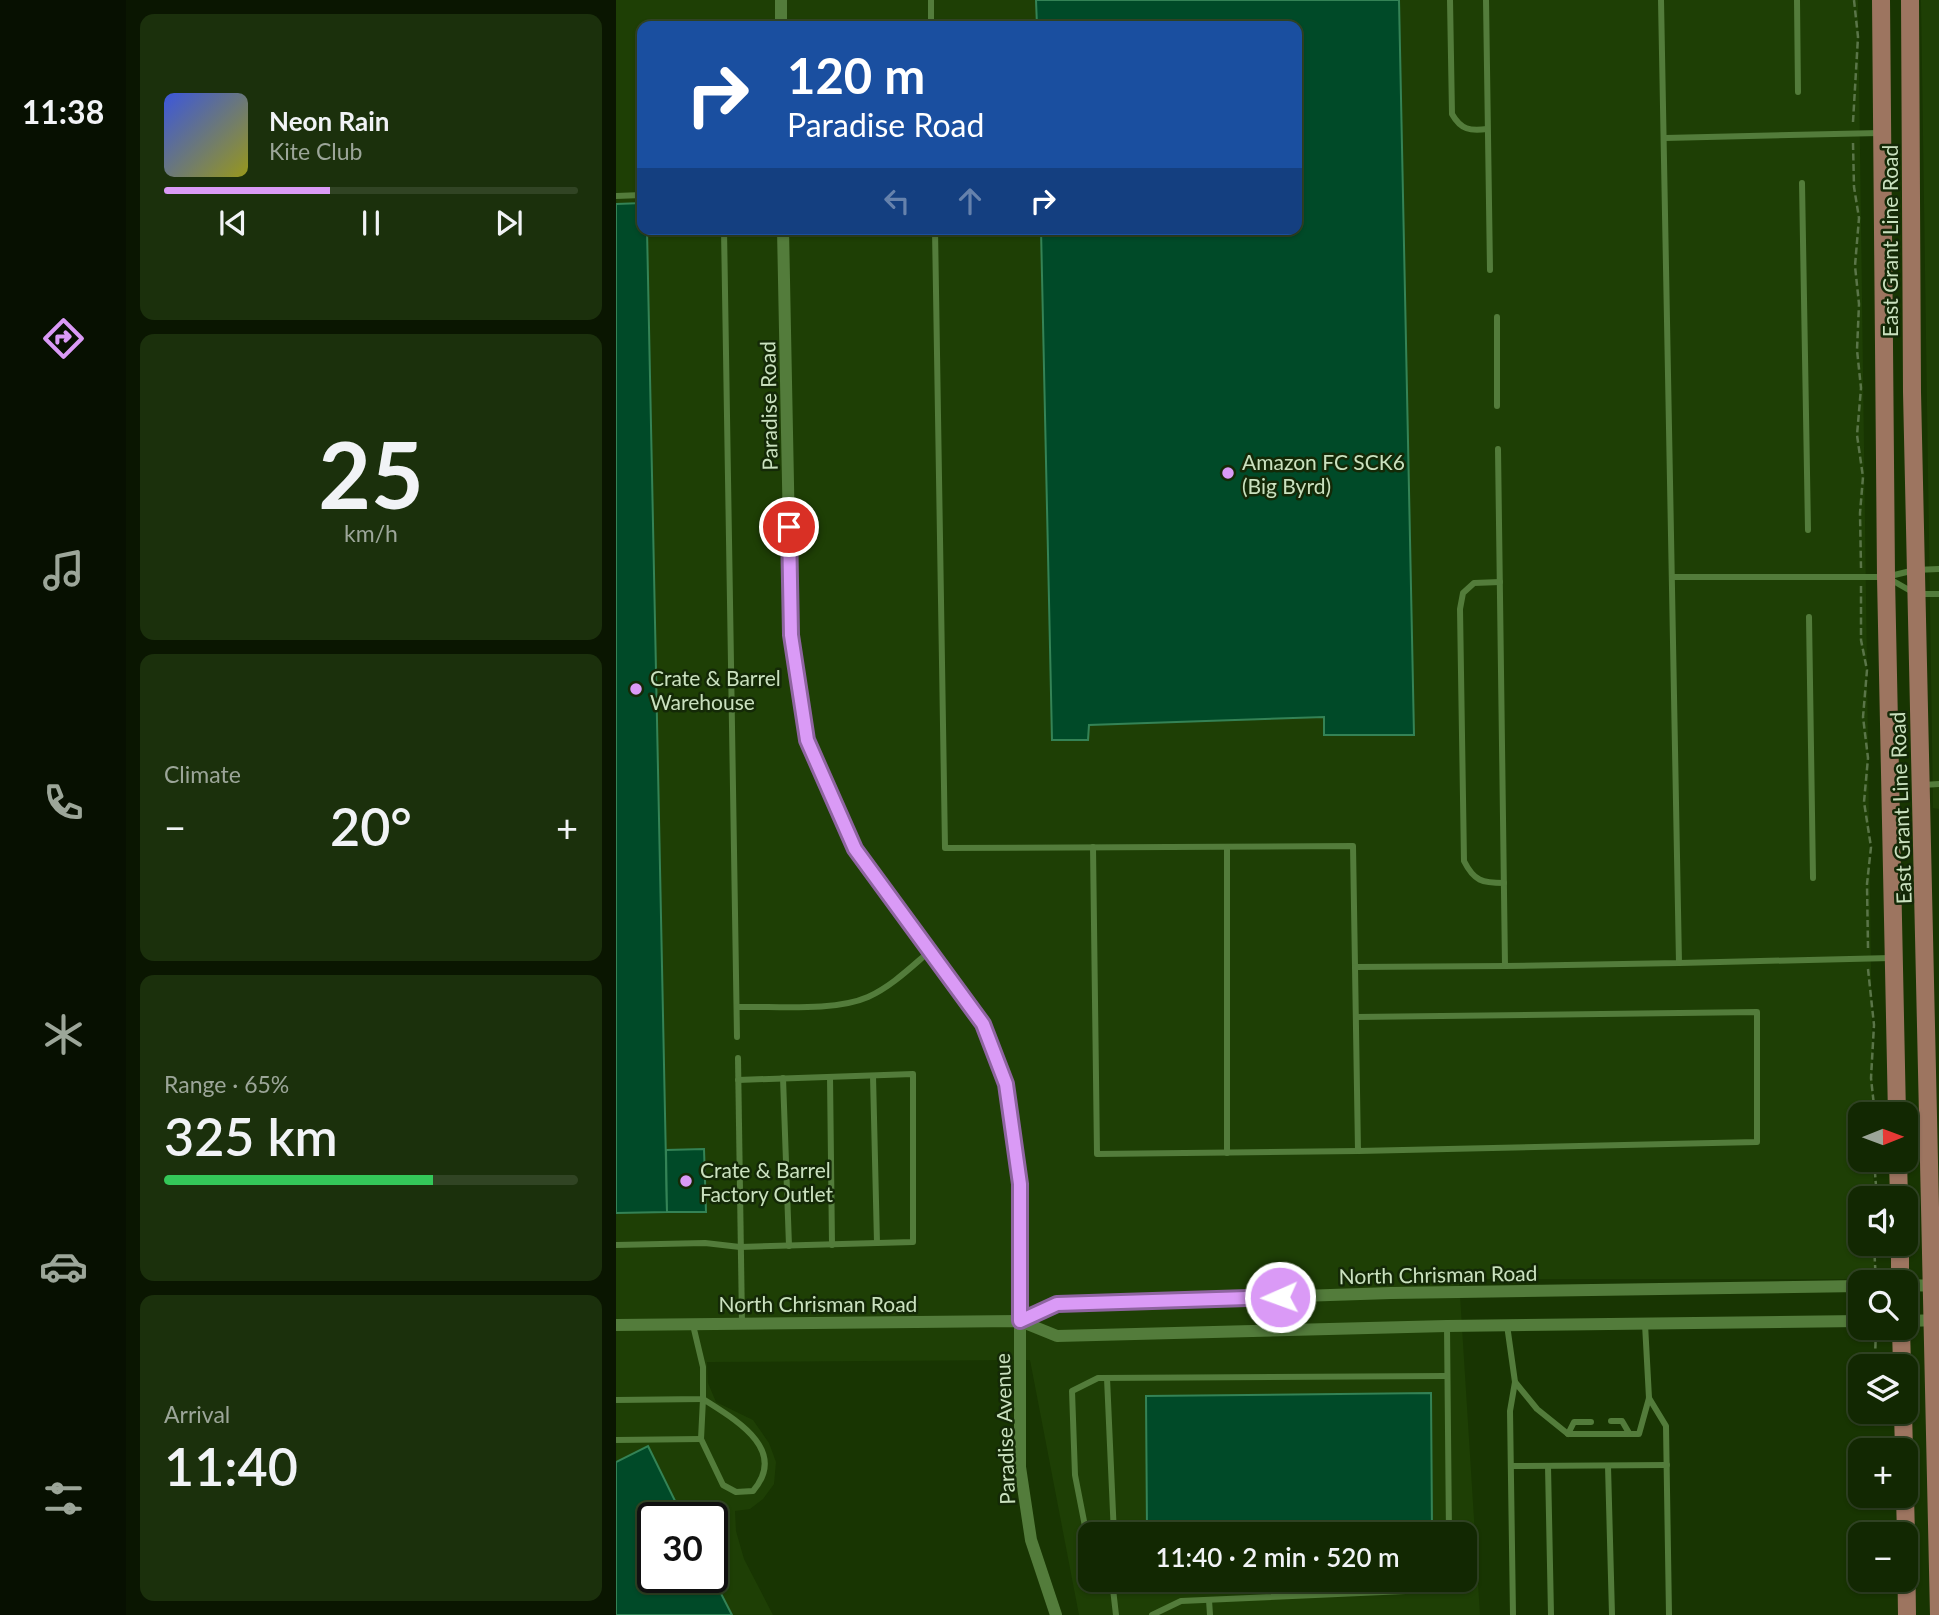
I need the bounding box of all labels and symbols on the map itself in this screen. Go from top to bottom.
street label: East Grant Line Road [1877,145,1902,337]
street label: Paradise Road [754,341,782,471]
place label: Amazon FC SCK6 (Big Byrd) [1242,449,1405,498]
marker: Amazon FC SCK6 (Big Byrd) [1220,465,1236,481]
pin [759,497,819,557]
place label: Crate & Barrel Warehouse [650,665,781,714]
marker: Crate & Barrel Warehouse [628,681,644,697]
street label: East Grant Line Road [1884,711,1916,905]
north arrow [1848,1102,1918,1172]
place label: Crate & Barrel Factory Outlet [700,1157,833,1206]
marker: Crate & Barrel Factory Outlet [678,1173,694,1189]
position arrow [1243,1260,1317,1334]
street label: North Chrisman Road [1338,1260,1538,1288]
street label: North Chrisman Road [719,1291,917,1316]
street label: Paradise Avenue [989,1353,1019,1505]
speed limit sign: 30 [637,1502,728,1593]

